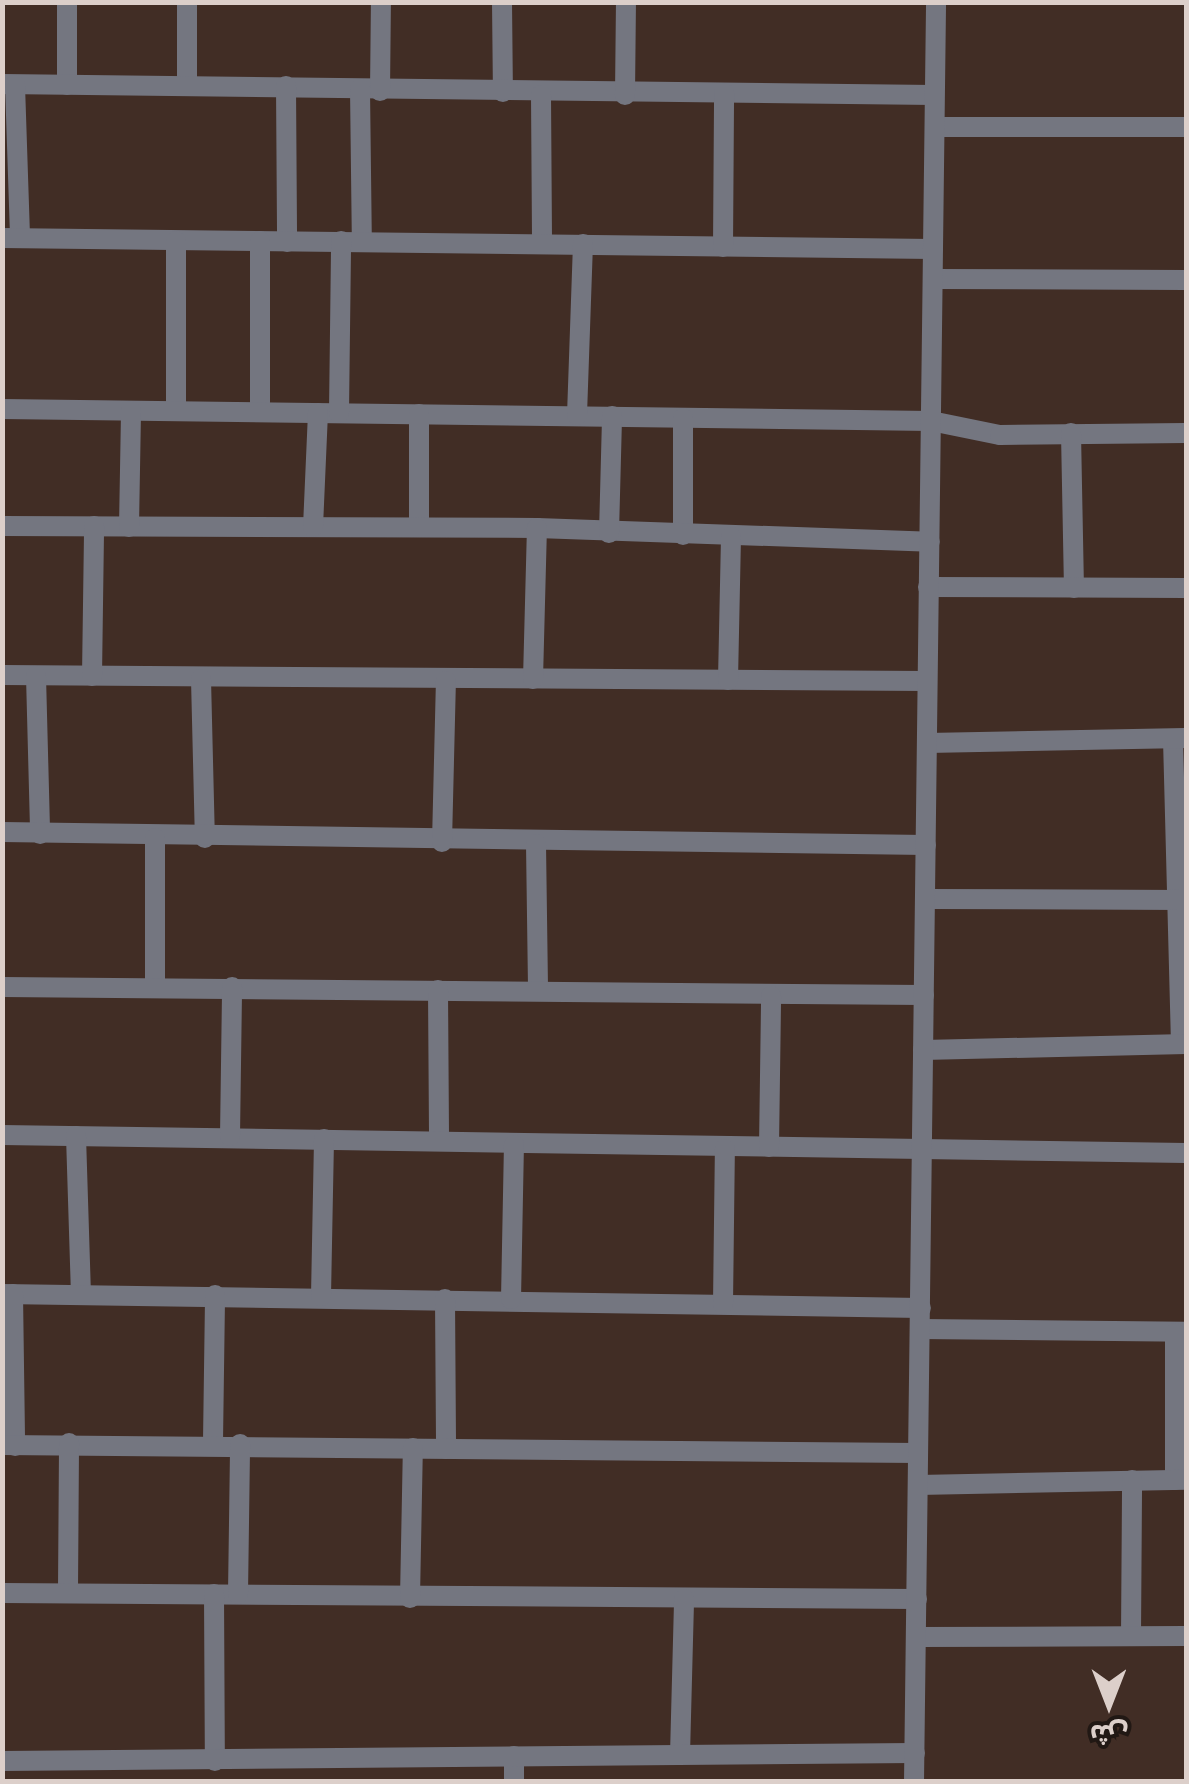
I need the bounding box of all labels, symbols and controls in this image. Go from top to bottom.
north arrow [1059,1654,1159,1754]
text: ش [1090,1715,1128,1754]

